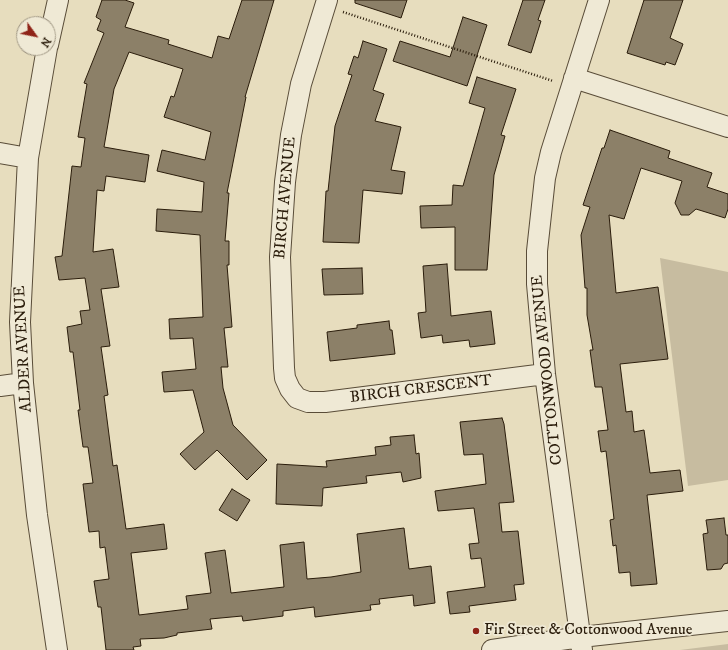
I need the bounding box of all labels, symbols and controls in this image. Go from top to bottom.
north arrow [16,16,56,56]
text: N [37,34,54,50]
street label: BIRCH AVENUE [271,136,301,260]
street label: COTTONWOOD AVENUE [528,274,568,466]
street label: ALDER AVENUE [11,285,37,413]
street label: BIRCH CRESCENT [349,372,493,408]
place label: Fir Street & Cottonwood Avenue [484,621,692,641]
marker: Fir Street & Cottonwood Avenue [471,626,481,636]

